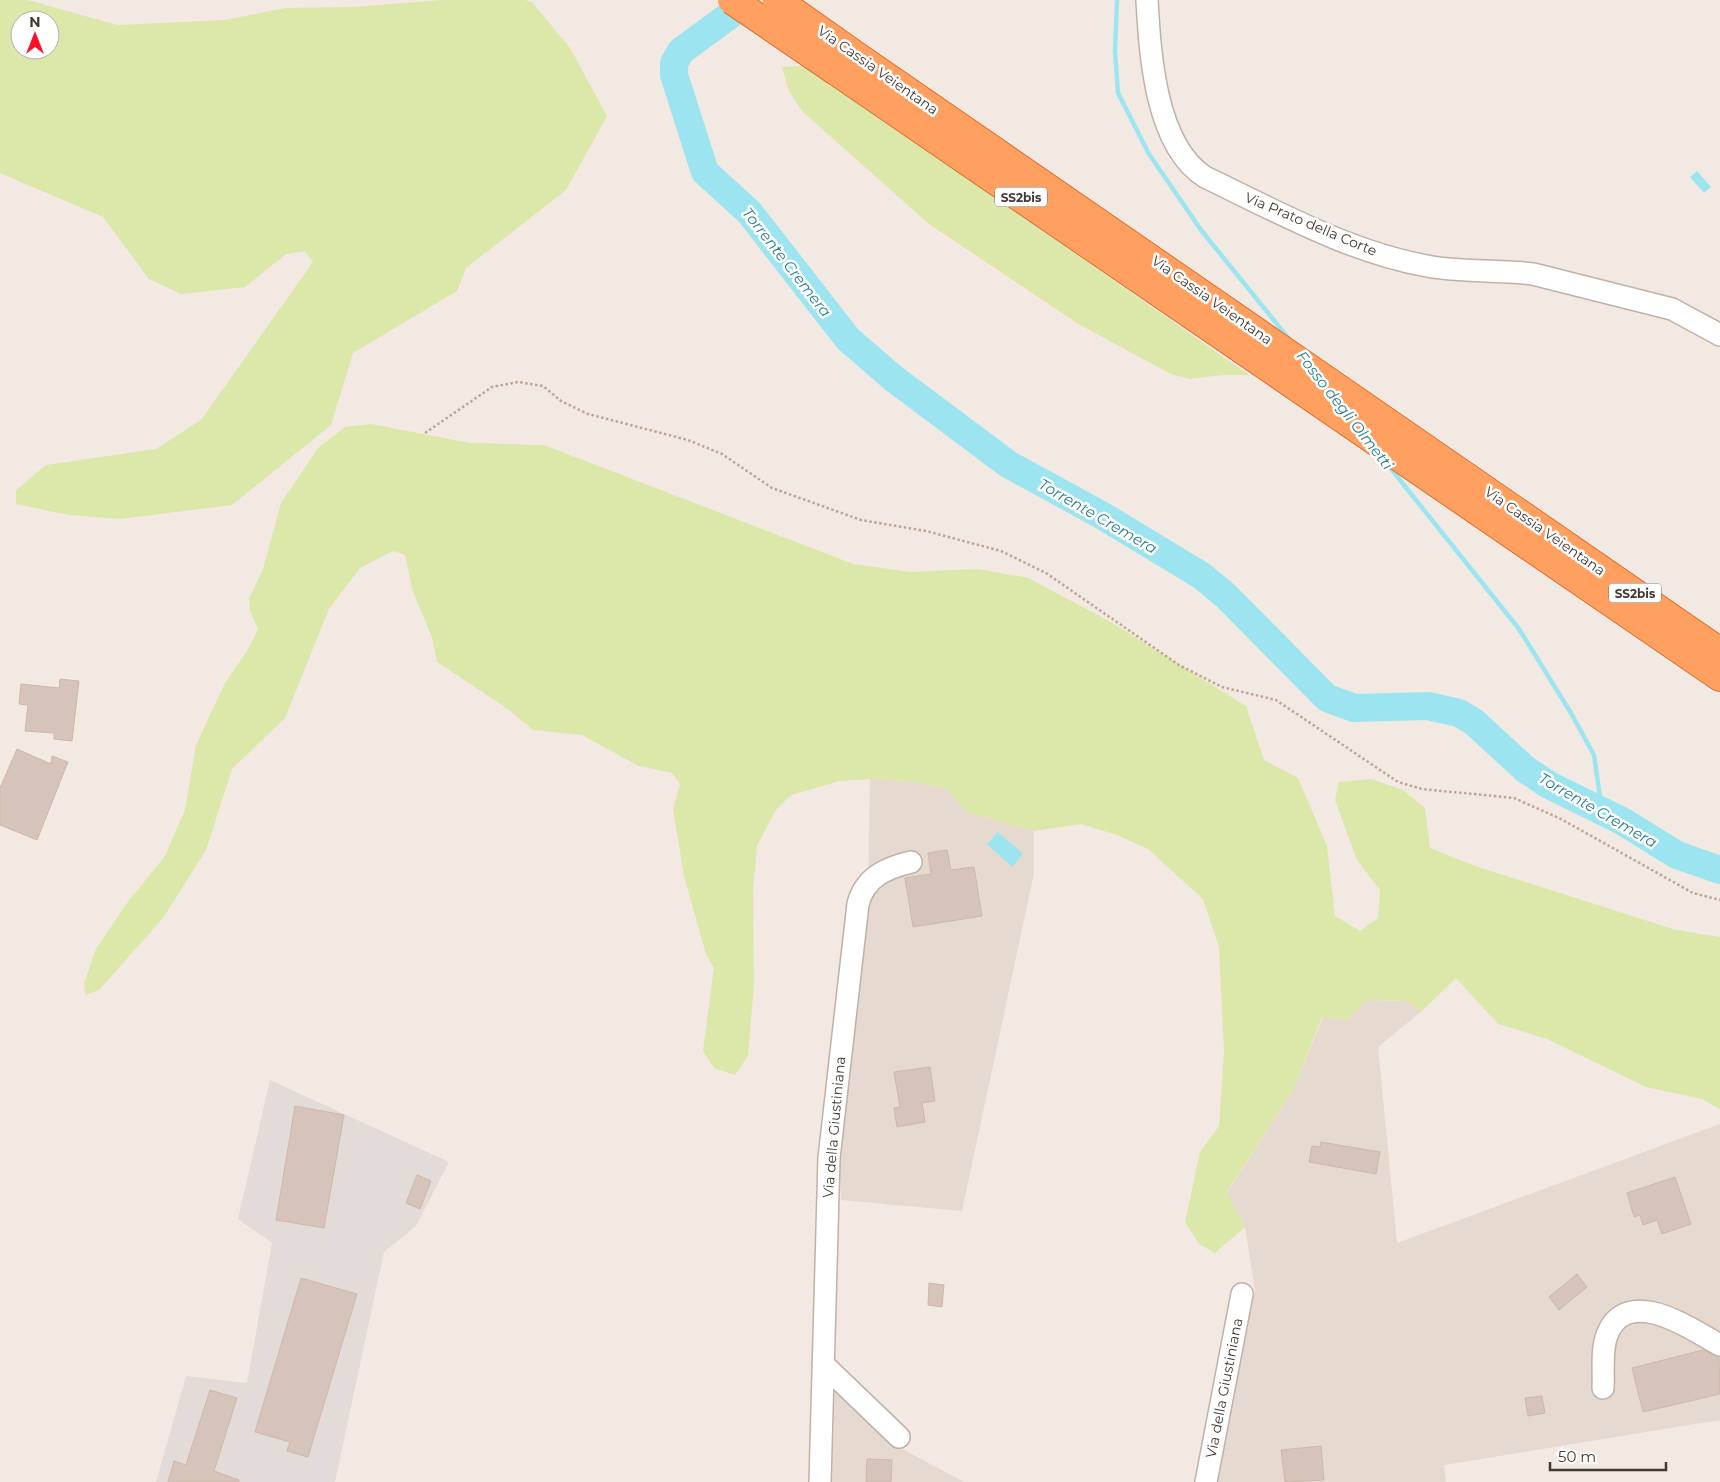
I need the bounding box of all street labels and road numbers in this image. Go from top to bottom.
street label: Via Cassia Veientana [814,22,942,118]
road number: SS2bis [995,188,1047,206]
street label: Via Prato della Corte [1242,188,1380,260]
street label: Via Cassia Veientana [1148,252,1276,348]
street label: Via Cassia Veientana [1481,483,1609,579]
road number: SS2bis [1609,584,1661,602]
street label: Via della Giustiniana [819,1055,849,1199]
street label: Via della Giustiniana [1202,1317,1246,1459]

